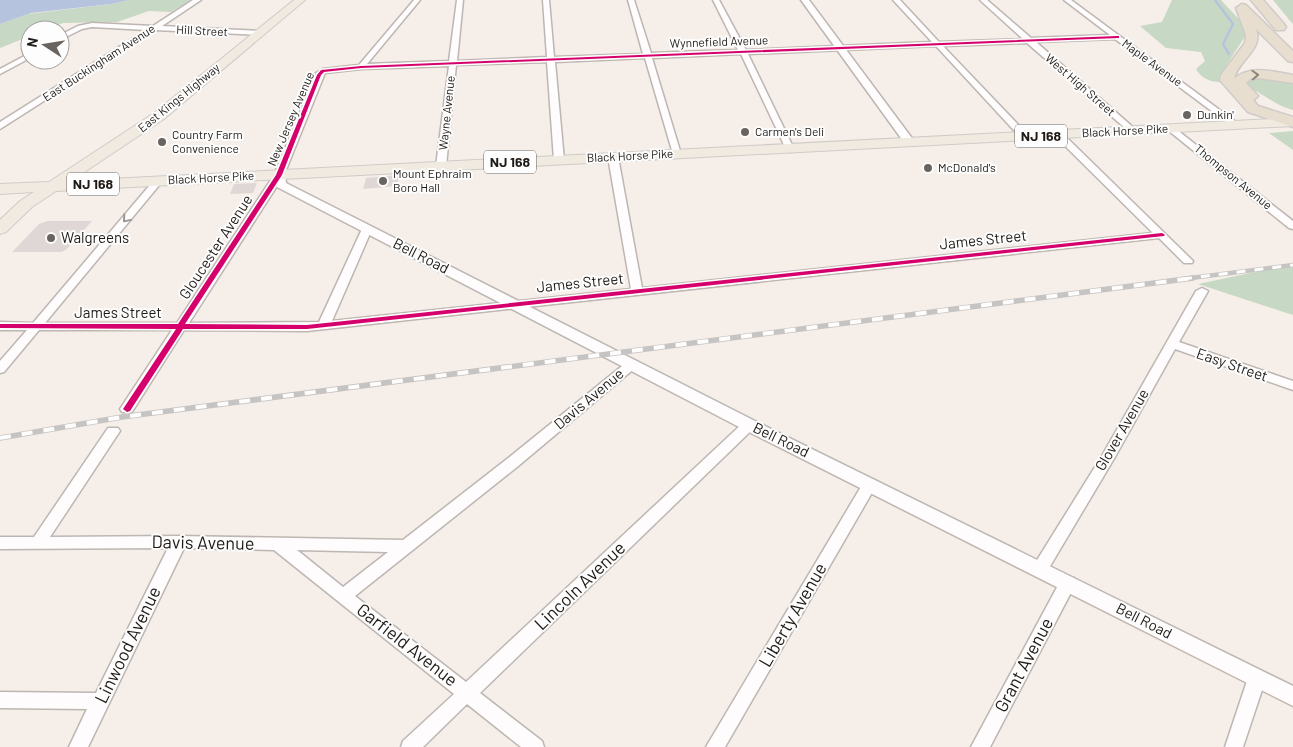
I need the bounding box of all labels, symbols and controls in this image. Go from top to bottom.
north arrow [20,20,70,70]
street label: East Buckingham Avenue [40,21,157,104]
street label: Hill Street [176,22,228,38]
street label: Wynnefield Avenue [669,32,769,50]
text: N [23,36,41,49]
street label: Maple Avenue [1120,36,1185,89]
street label: West High Street [1043,50,1118,118]
street label: East Kings Highway [135,60,222,134]
street label: New Jersey Avenue [264,69,316,168]
one-way arrow [1252,70,1259,80]
street label: Wayne Avenue [435,75,457,151]
place label: Dunkin' [1197,107,1234,121]
marker: Dunkin' [1181,109,1193,121]
street label: Black Horse Pike [1081,121,1169,139]
place label: Carmen's Deli [755,124,824,138]
road number: NJ 168 [1015,124,1067,148]
marker: Carmen's Deli [739,126,751,138]
place label: Country Farm Convenience [172,127,243,155]
marker: Country Farm Convenience [156,136,168,148]
street label: Thompson Avenue [1192,141,1275,212]
street label: Black Horse Pike [586,146,674,164]
road number: NJ 168 [484,150,536,173]
place label: McDonald's [938,160,996,174]
marker: McDonald's [922,162,934,174]
place label: Mount Ephraim Boro Hall [393,166,472,194]
street label: Black Horse Pike [167,168,255,186]
road number: NJ 168 [67,172,119,195]
marker: Mount Ephraim Boro Hall [377,175,389,187]
street label: Gloucester Avenue [175,191,256,302]
one-way arrow [123,213,132,222]
street label: James Street [938,225,1027,253]
place label: Walgreens [61,228,129,246]
marker: Walgreens [45,232,57,244]
street label: Bell Road [390,233,452,277]
street label: James Street [535,268,624,296]
street label: James Street [74,303,162,321]
street label: Easy Street [1194,343,1270,385]
street label: Davis Avenue [550,364,627,433]
street label: Glover Avenue [1090,385,1152,474]
street label: Bell Road [750,418,813,460]
street label: Davis Avenue [151,530,255,554]
street label: Lincoln Avenue [529,536,629,634]
street label: Liberty Avenue [753,559,831,670]
street label: Linwood Avenue [89,583,165,707]
street label: Garfield Avenue [353,598,462,690]
street label: Bell Road [1113,598,1175,642]
street label: Grant Avenue [989,614,1057,716]

